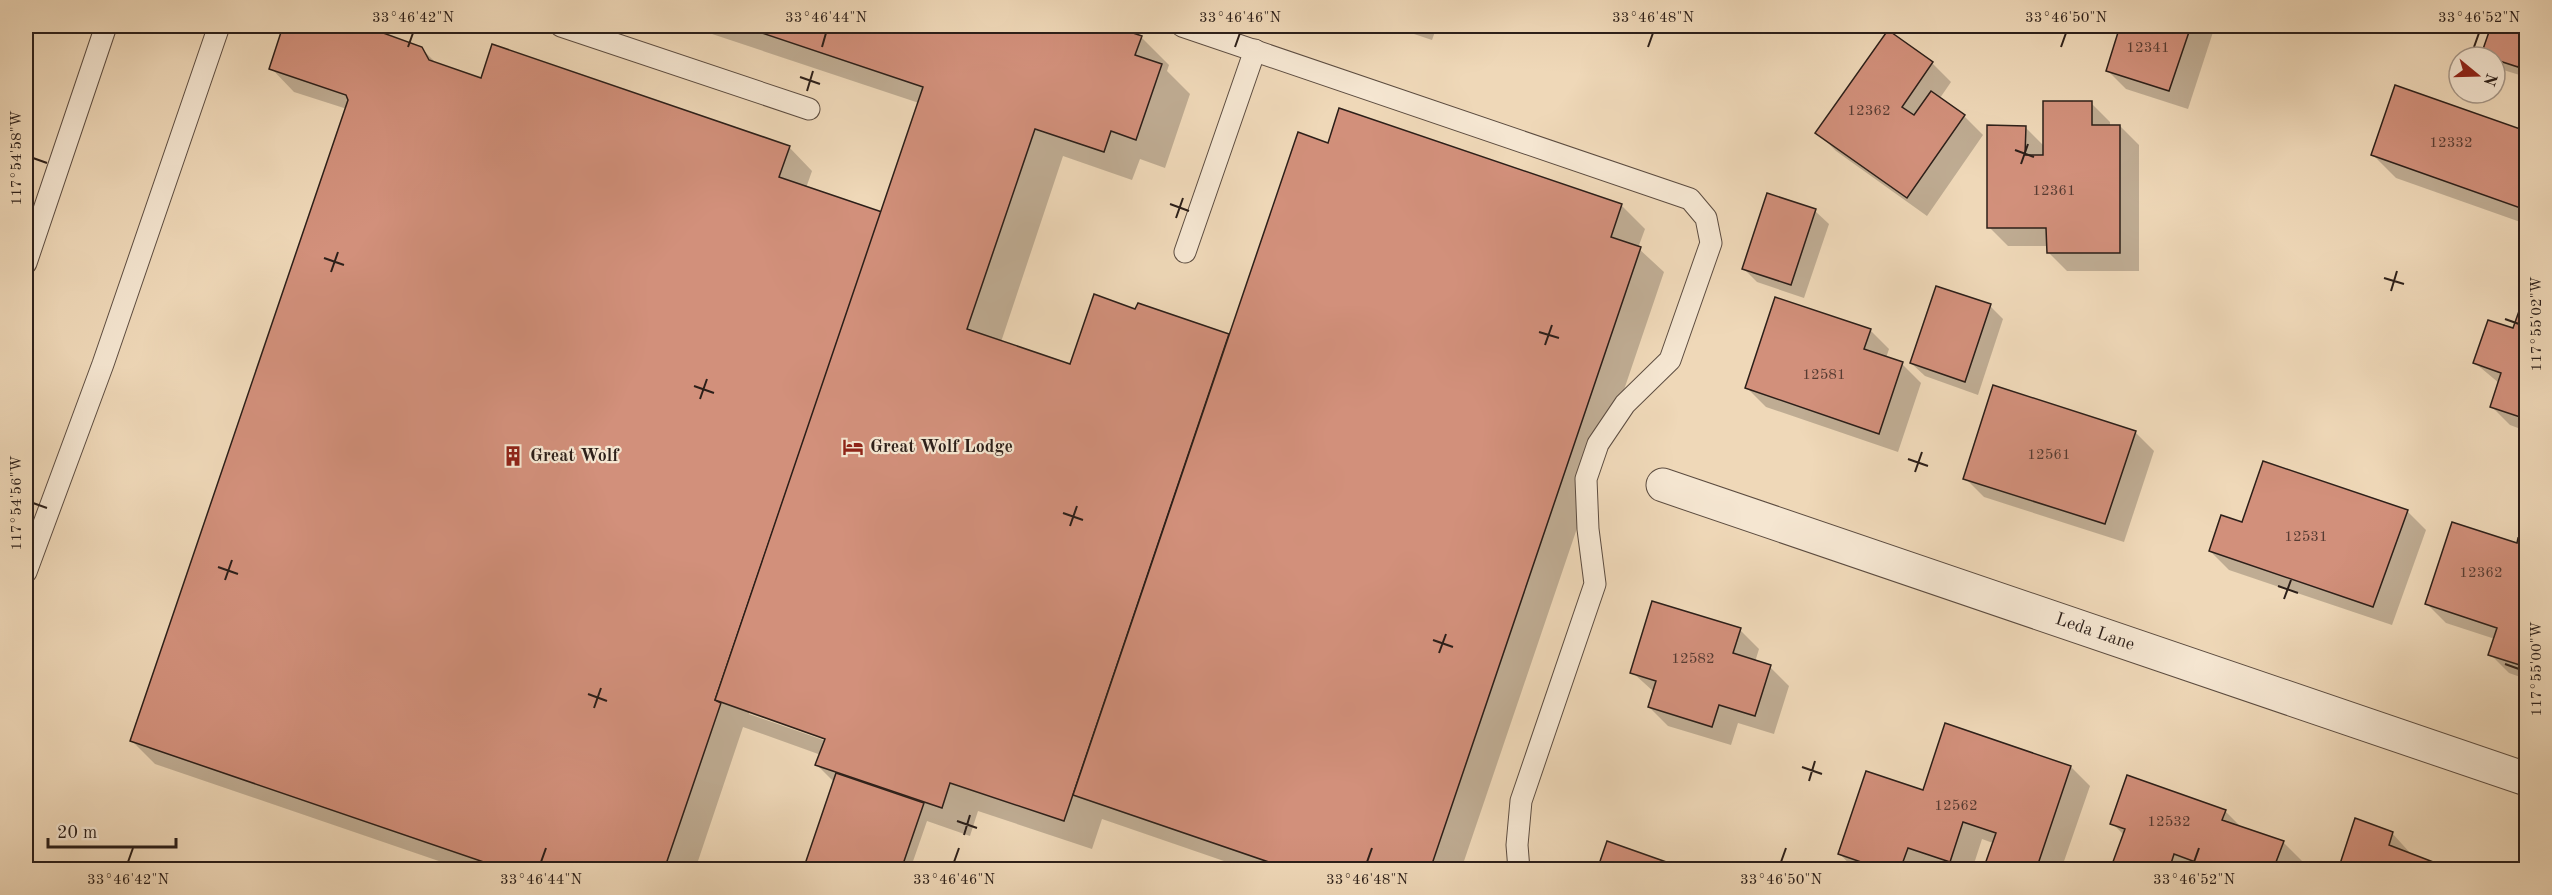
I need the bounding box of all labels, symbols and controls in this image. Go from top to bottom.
text: 33°46'42"N [372,11,454,26]
text: 33°46'44"N [785,11,867,26]
text: 33°46'46"N [1199,11,1281,26]
text: 33°46'48"N [1612,11,1694,26]
text: 33°46'50"N [2025,11,2107,26]
text: 33°46'52"N [2438,11,2520,26]
house number: 12341 [2126,41,2170,56]
north arrow [2447,45,2507,105]
text: N [2479,71,2499,88]
house number: 12362 [1847,104,1891,119]
text: 117°54'58"W [10,110,25,206]
house number: 12332 [2429,136,2473,151]
house number: 12361 [2032,184,2076,199]
text: 117°55'02"W [2530,276,2545,372]
house number: 12581 [1802,368,1846,383]
hotel icon: Great Wolf Lodge [841,435,865,459]
place label: Great Wolf Lodge [870,438,1013,456]
building icon: Great Wolf [501,444,525,468]
place label: Great Wolf [530,447,620,465]
house number: 12561 [2027,448,2071,463]
text: 117°54'56"W [10,455,25,551]
house number: 12531 [2284,530,2328,545]
house number: 12362 [2459,566,2503,581]
street label: Leda Lane [2053,610,2137,654]
text: 117°55'00"W [2530,621,2545,717]
house number: 12582 [1671,652,1715,667]
house number: 12562 [1934,799,1978,814]
scale bar [48,811,176,849]
house number: 12532 [2147,815,2191,830]
text: 20 m [57,824,97,842]
text: 33°46'42"N [87,873,169,888]
text: 33°46'44"N [500,873,582,888]
text: 33°46'46"N [913,873,995,888]
text: 33°46'48"N [1326,873,1408,888]
text: 33°46'50"N [1740,873,1822,888]
text: 33°46'52"N [2153,873,2235,888]

